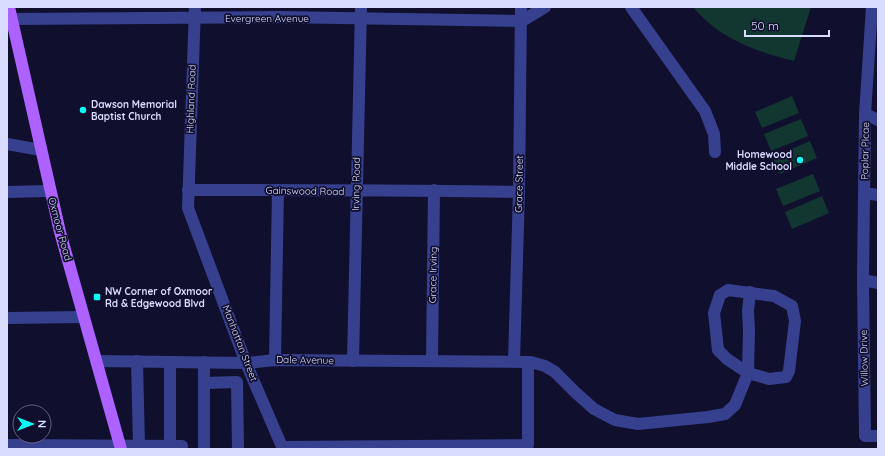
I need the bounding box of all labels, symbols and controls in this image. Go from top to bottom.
street label: Evergreen Avenue [225,12,309,25]
scale bar [745,12,829,38]
text: 50 m [751,18,779,33]
street label: Highland Road [183,64,199,134]
place label: Dawson Memorial Baptist Church [91,98,177,123]
marker: Dawson Memorial Baptist Church [78,105,88,115]
street label: Poplar Plcae [858,122,872,180]
place label: Homewood Middle School [725,148,792,173]
street label: Grace Street [512,154,526,213]
marker: Homewood Middle School [795,155,805,165]
street label: Irving Road [349,157,363,211]
street label: Gainswood Road [265,184,345,198]
street label: Oxmoor Road [45,196,75,262]
street label: Grace Irving [426,247,440,303]
place label: NW Corner of Oxmoor Rd & Edgewood Blvd [105,285,213,310]
marker: NW Corner of Oxmoor Rd & Edgewood Blvd [92,292,102,302]
street label: Manhattan Street [220,303,261,383]
street label: Willow Drive [857,329,871,386]
street label: Dale Avenue [276,353,334,367]
north arrow [12,404,52,444]
text: N [35,420,49,428]

